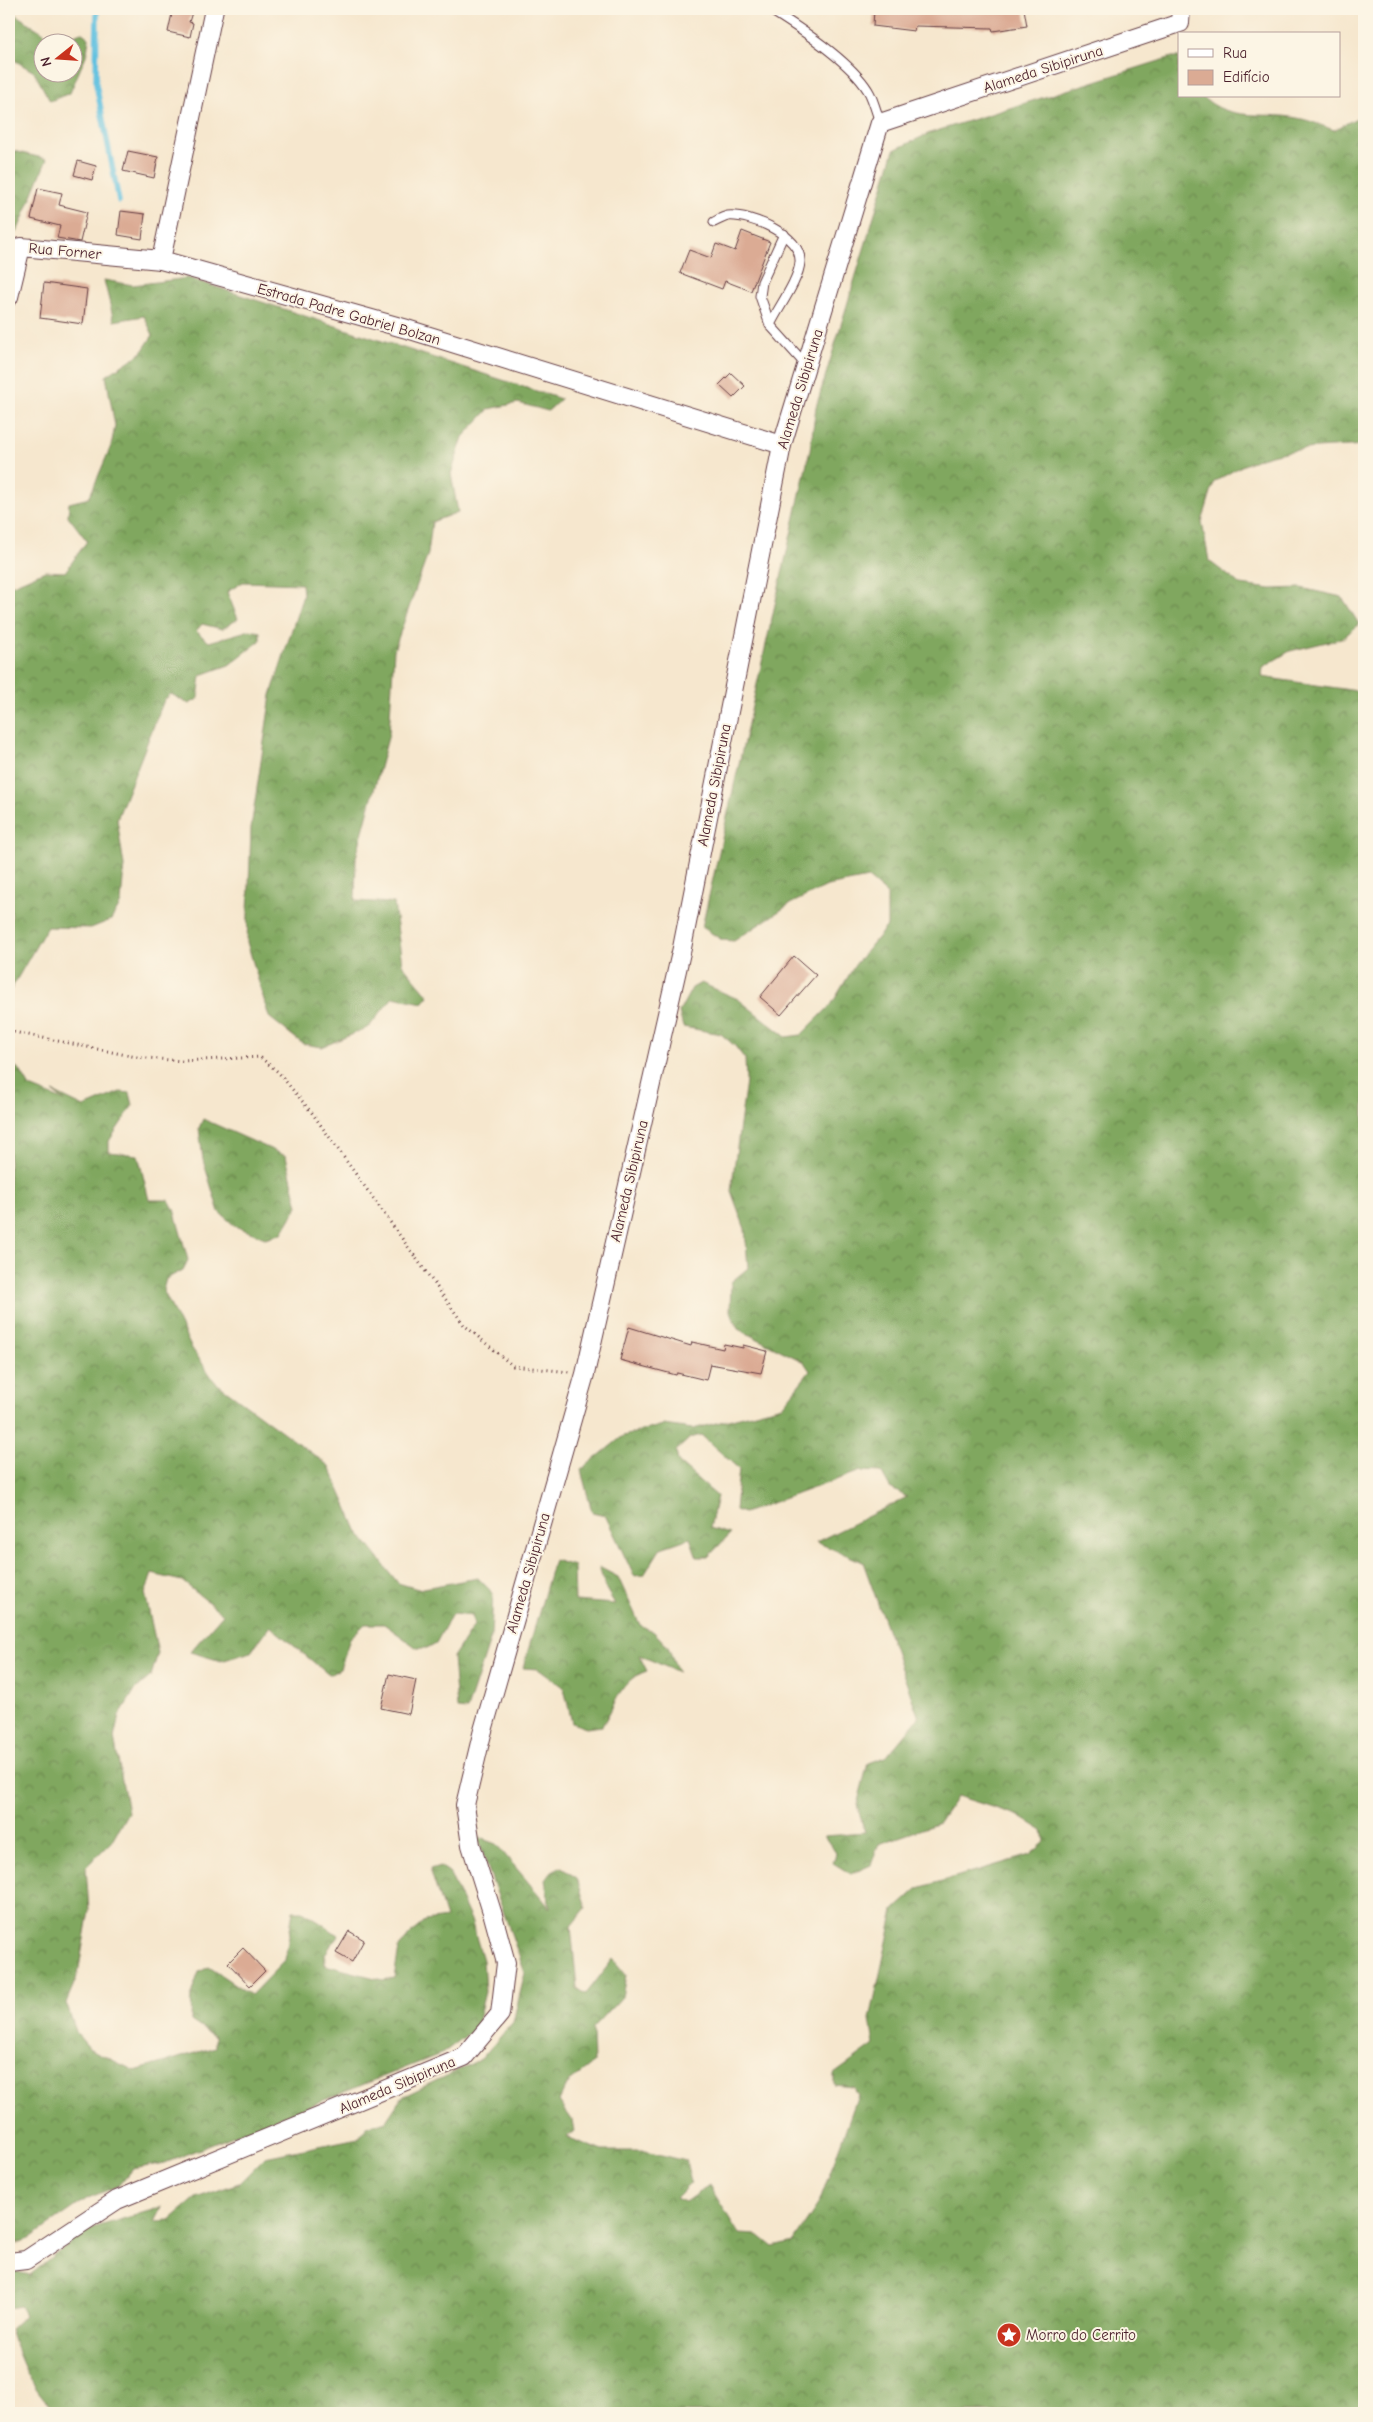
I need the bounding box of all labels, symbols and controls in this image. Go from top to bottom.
north arrow [32,32,82,82]
legend [1178,32,1340,98]
street label: Alameda Sibipiruna [981,41,1105,97]
text: Rua [1223,44,1247,62]
text: N [37,55,56,69]
text: Edifício [1223,68,1270,86]
street label: Rua Forner [28,239,102,263]
street label: Estrada Padre Gabriel Bolzan [255,279,443,349]
street label: Alameda Sibipiruna [773,327,827,451]
street label: Alameda Sibipiruna [693,722,735,848]
street label: Alameda Sibipiruna [606,1118,652,1244]
street label: Alameda Sibipiruna [502,1511,554,1635]
street label: Alameda Sibipiruna [336,2052,458,2118]
place icon: Morro do Cerrito [996,2322,1022,2348]
place label: Morro do Cerrito [1026,2326,1136,2344]

